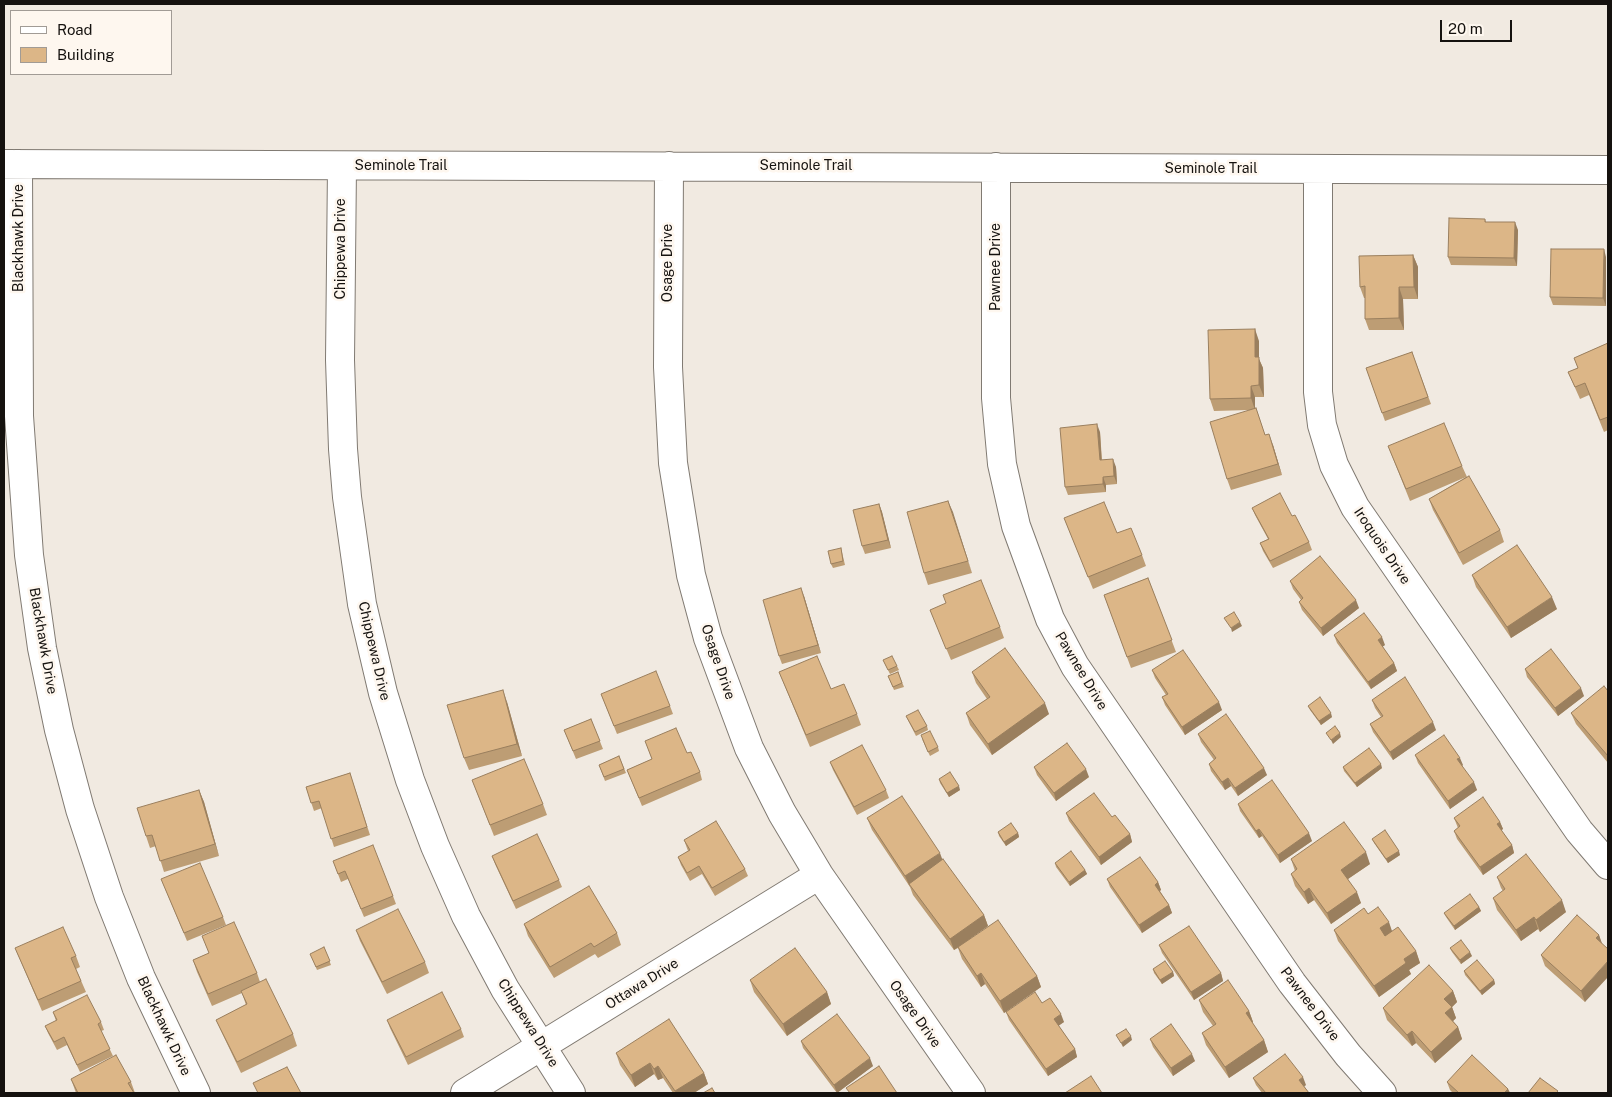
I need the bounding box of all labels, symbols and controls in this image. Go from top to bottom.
legend [10,10,172,75]
scale bar [1442,10,1514,42]
text: 20 m [1448,20,1483,37]
text: Road [57,21,93,38]
text: Building [57,46,115,63]
street label: Seminole Trail [355,158,447,174]
street label: Seminole Trail [760,158,852,174]
street label: Seminole Trail [1165,161,1257,177]
street label: Blackhawk Drive [11,184,27,292]
street label: Chippewa Drive [333,198,349,300]
street label: Pawnee Drive [988,223,1004,311]
street label: Osage Drive [660,224,676,302]
street label: Iroquois Drive [1350,504,1414,588]
street label: Blackhawk Drive [25,586,61,696]
street label: Chippewa Drive [354,600,394,702]
street label: Osage Drive [697,622,739,702]
street label: Pawnee Drive [1051,629,1111,713]
street label: Ottawa Drive [602,955,682,1013]
street label: Pawnee Drive [1277,964,1343,1044]
street label: Blackhawk Drive [134,974,194,1078]
street label: Chippewa Drive [494,976,562,1070]
street label: Osage Drive [886,977,944,1051]

